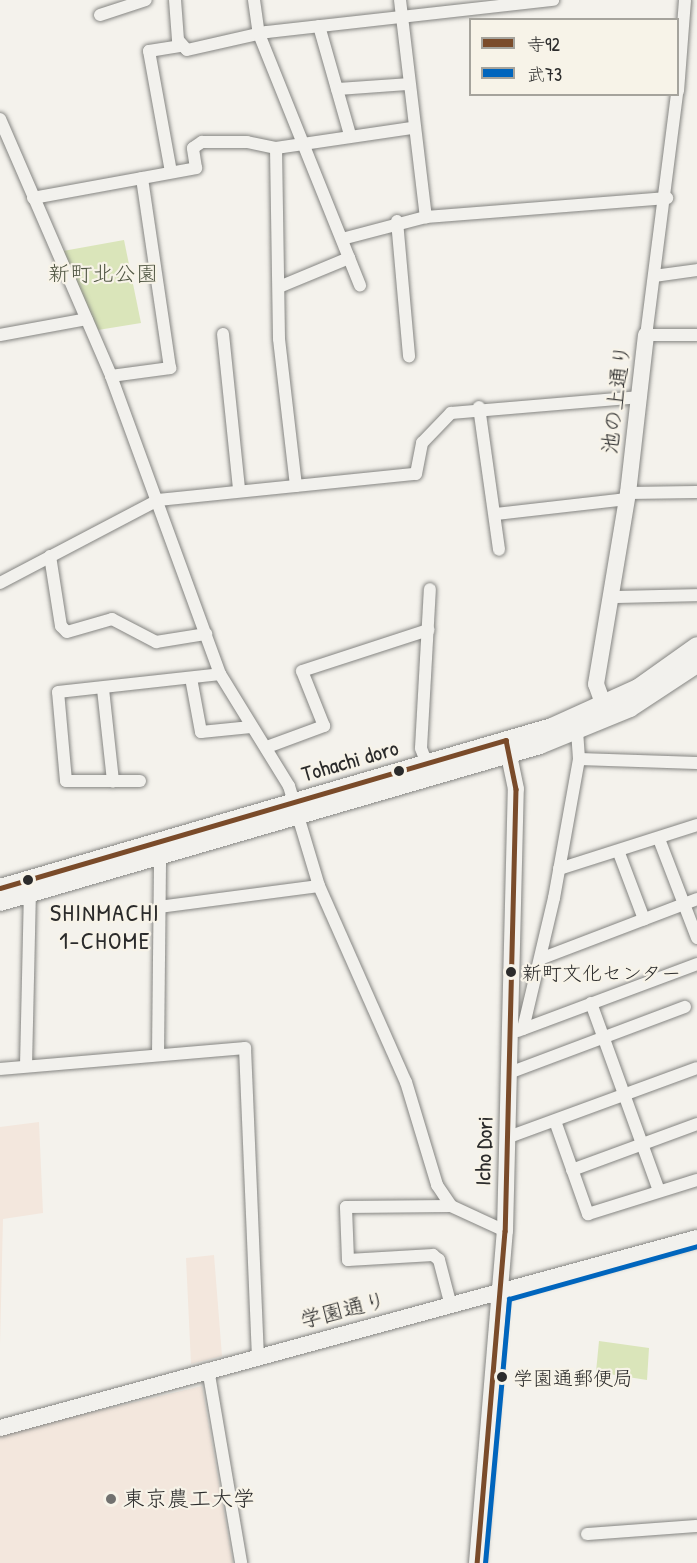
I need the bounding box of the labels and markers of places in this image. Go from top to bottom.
unlabelled marker [393,765,405,777]
unlabelled marker [22,874,34,886]
place label: 新町文化センター [522,960,682,984]
marker: 新町文化センター [505,966,517,978]
place label: 学園通郵便局 [513,1365,633,1389]
marker: 学園通郵便局 [496,1371,508,1383]
place label: 東京農工大学 [123,1486,255,1512]
marker: 東京農工大学 [104,1492,118,1506]

